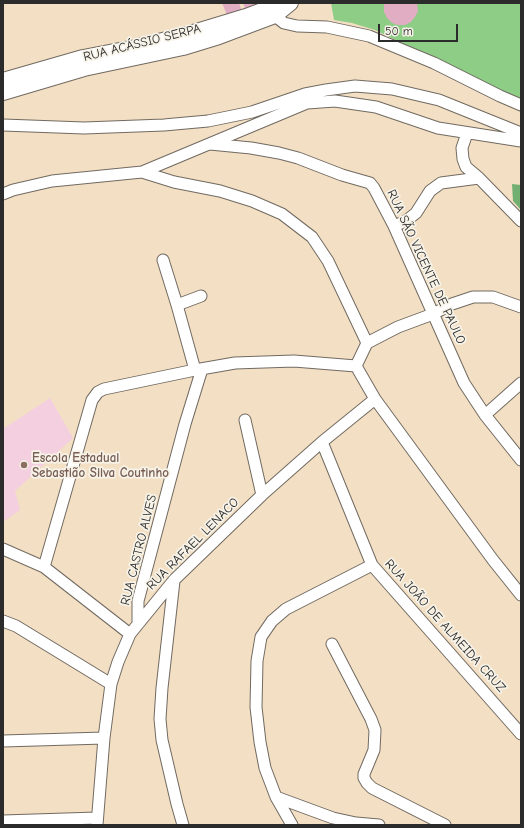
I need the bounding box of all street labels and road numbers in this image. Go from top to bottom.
street label: RUA ACÁSSIO SERPA [82,21,202,65]
street label: RUA SÃO VICENTE DE PAULO [383,187,469,347]
street label: RUA CASTRO ALVES [118,493,160,607]
street label: RUA RAFAEL LENACO [144,495,242,593]
street label: RUA JOÃO DE ALMEIDA CRUZ [381,556,509,696]

